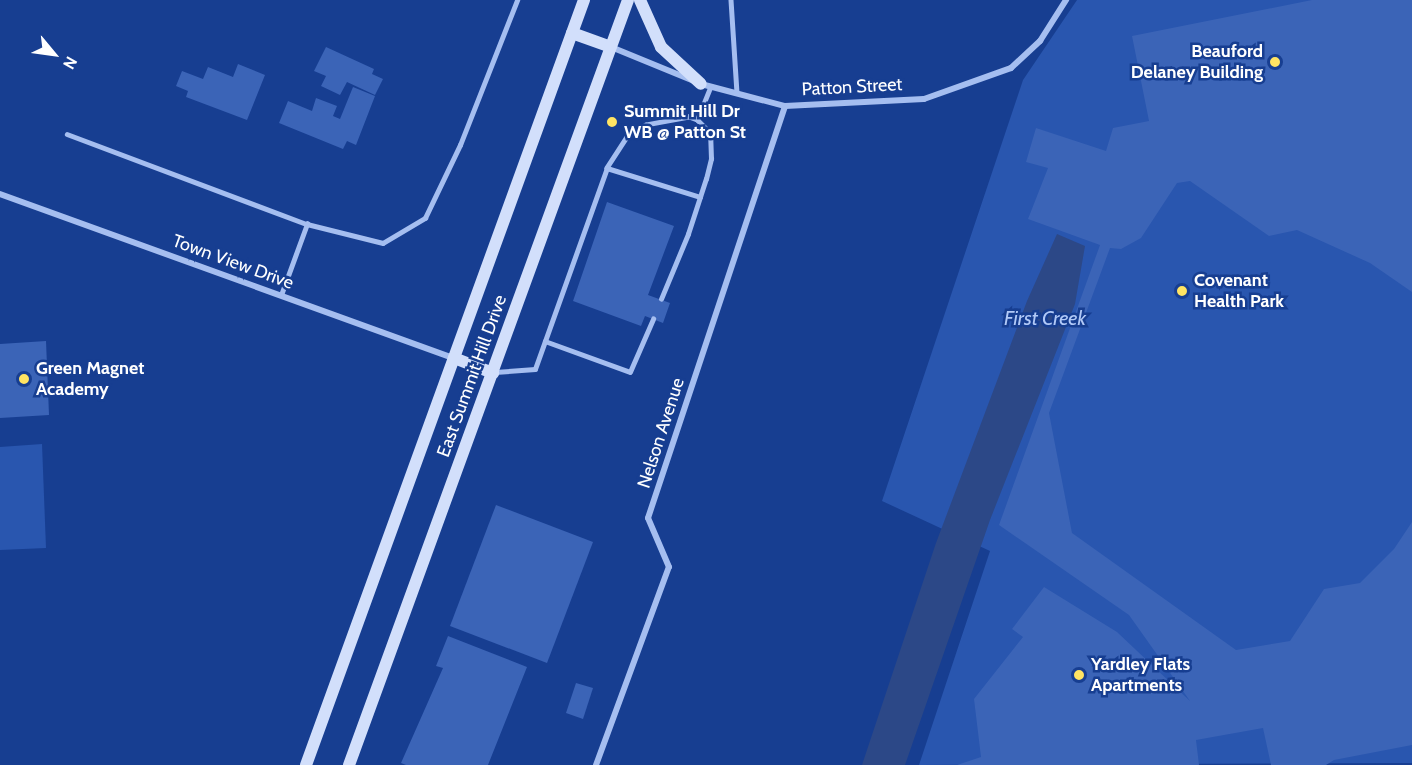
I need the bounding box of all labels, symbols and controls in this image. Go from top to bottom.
north arrow [24,24,84,84]
place label: Beauford Delaney Building [1131,41,1263,84]
text: N [59,53,81,73]
marker: Beauford Delaney Building [1268,55,1282,69]
street label: Patton Street [801,74,903,100]
place label: Summit Hill Dr WB @ Patton St [624,101,746,144]
marker: Summit Hill Dr WB @ Patton St [605,115,619,129]
street label: Town View Drive [169,230,297,294]
place label: Covenant Health Park [1194,270,1284,312]
marker: Covenant Health Park [1175,284,1189,298]
street label: East Summit Hill Drive [433,292,511,460]
water label: First Creek [1004,306,1086,330]
place label: Green Magnet Academy [36,358,144,400]
marker: Green Magnet Academy [17,372,31,386]
street label: Nelson Avenue [633,375,689,491]
place label: Yardley Flats Apartments [1091,654,1190,696]
marker: Yardley Flats Apartments [1072,668,1086,682]

